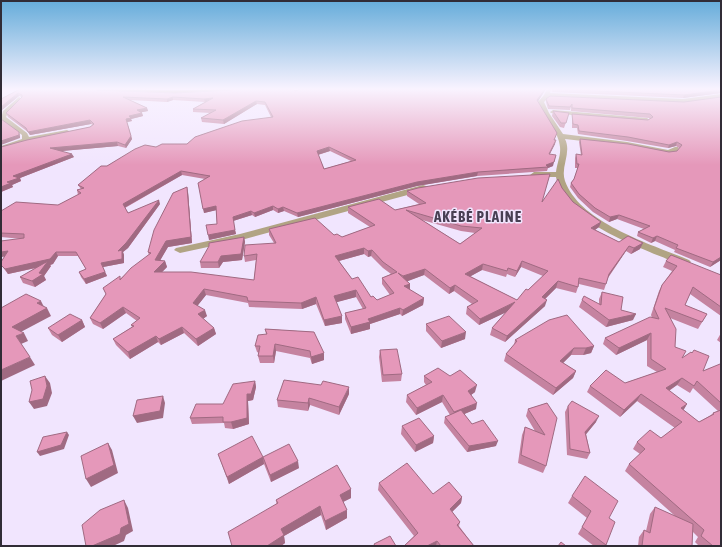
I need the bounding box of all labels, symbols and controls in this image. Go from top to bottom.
district label: AKÉBÉ PLAINE [433,208,522,225]

